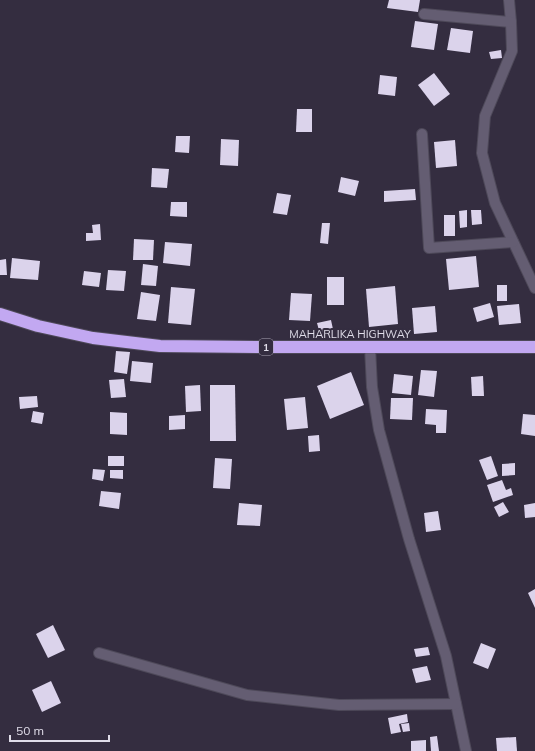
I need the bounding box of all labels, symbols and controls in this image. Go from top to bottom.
street label: MAHARLIKA HIGHWAY [289,327,411,341]
road number: 1 [259,339,273,355]
scale bar [10,717,109,743]
text: 50 m [16,723,44,738]

